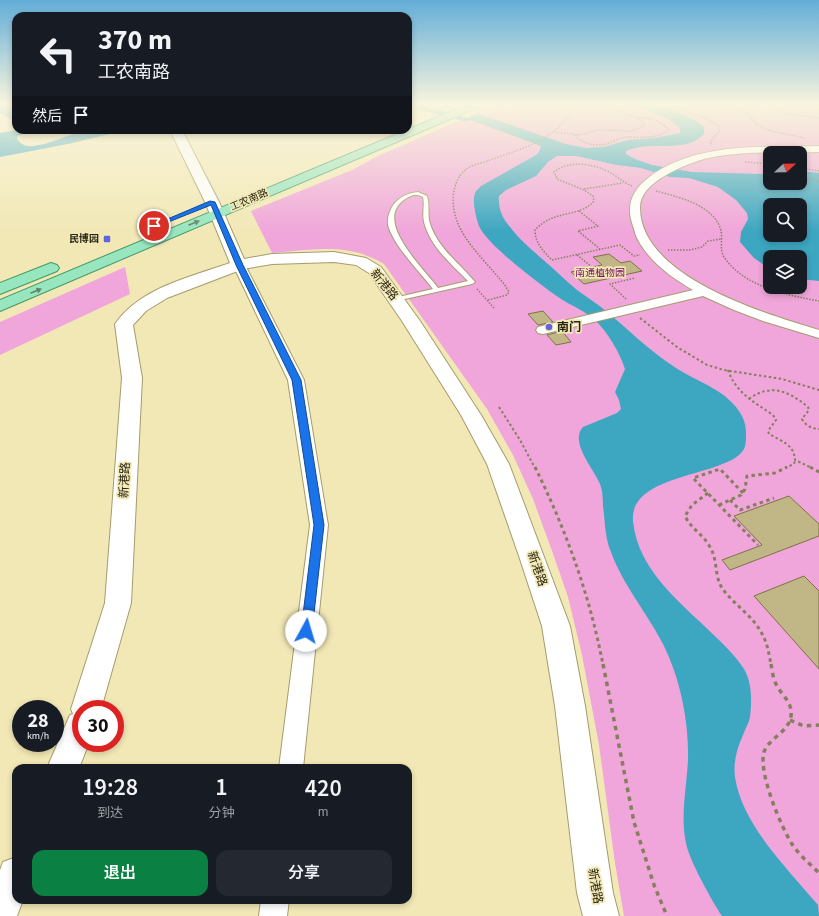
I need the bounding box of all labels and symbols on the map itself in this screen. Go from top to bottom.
north arrow [763,146,807,190]
street label: 工农南路 [228,186,270,214]
pin [137,209,171,243]
one-way arrow [188,220,199,226]
place label: 民博园 [69,232,99,246]
marker: 民博园 [102,234,112,244]
street label: 新港路 [366,266,402,304]
park label: 南通植物园 [575,266,625,280]
one-way arrow [30,288,41,294]
place label: 南门 [557,319,581,336]
marker: 南门 [544,322,554,332]
street label: 新港路 [116,462,134,498]
street label: 新港路 [523,549,551,589]
position arrow [285,610,327,652]
speed limit sign: 30 [72,700,124,752]
street label: 新港路 [584,867,606,905]

